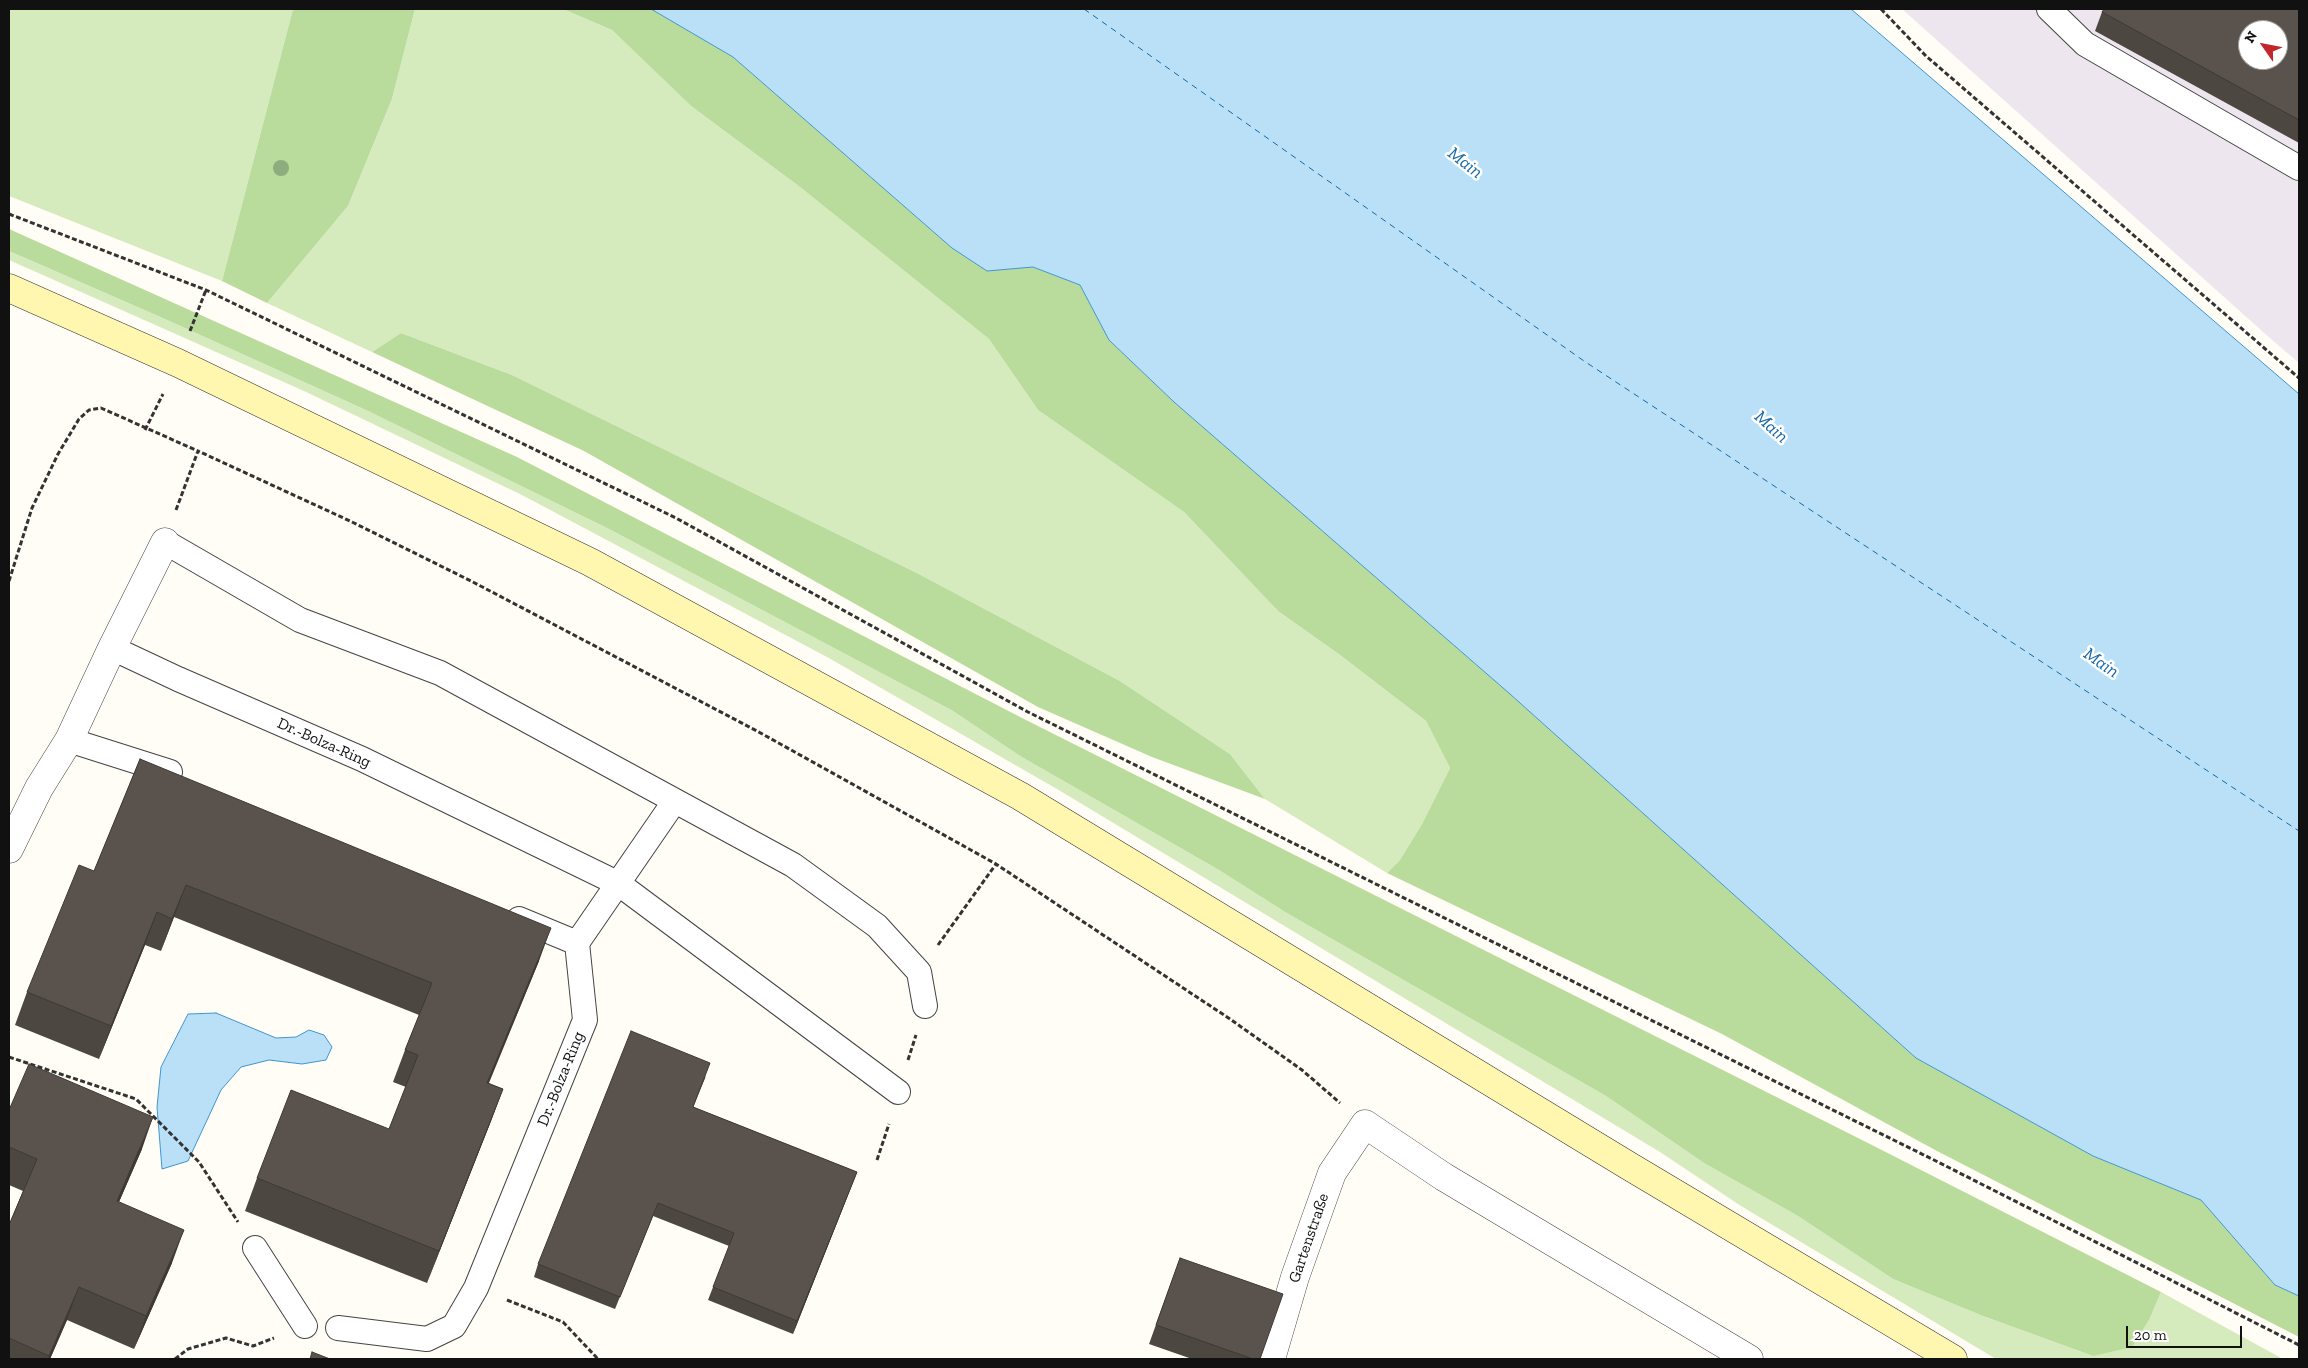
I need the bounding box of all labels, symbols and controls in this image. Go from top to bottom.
north arrow [2238,20,2288,70]
text: N [2241,28,2261,46]
water label: Main [1443,143,1487,183]
water label: Main [1750,406,1792,448]
water label: Main [2079,643,2123,683]
street label: Dr.-Bolza-Ring [274,714,374,772]
street label: Dr.-Bolza-Ring [533,1029,589,1129]
street label: Gartenstraße [1285,1191,1333,1285]
scale bar [2128,1316,2244,1348]
text: 20 m [2134,1326,2167,1344]

